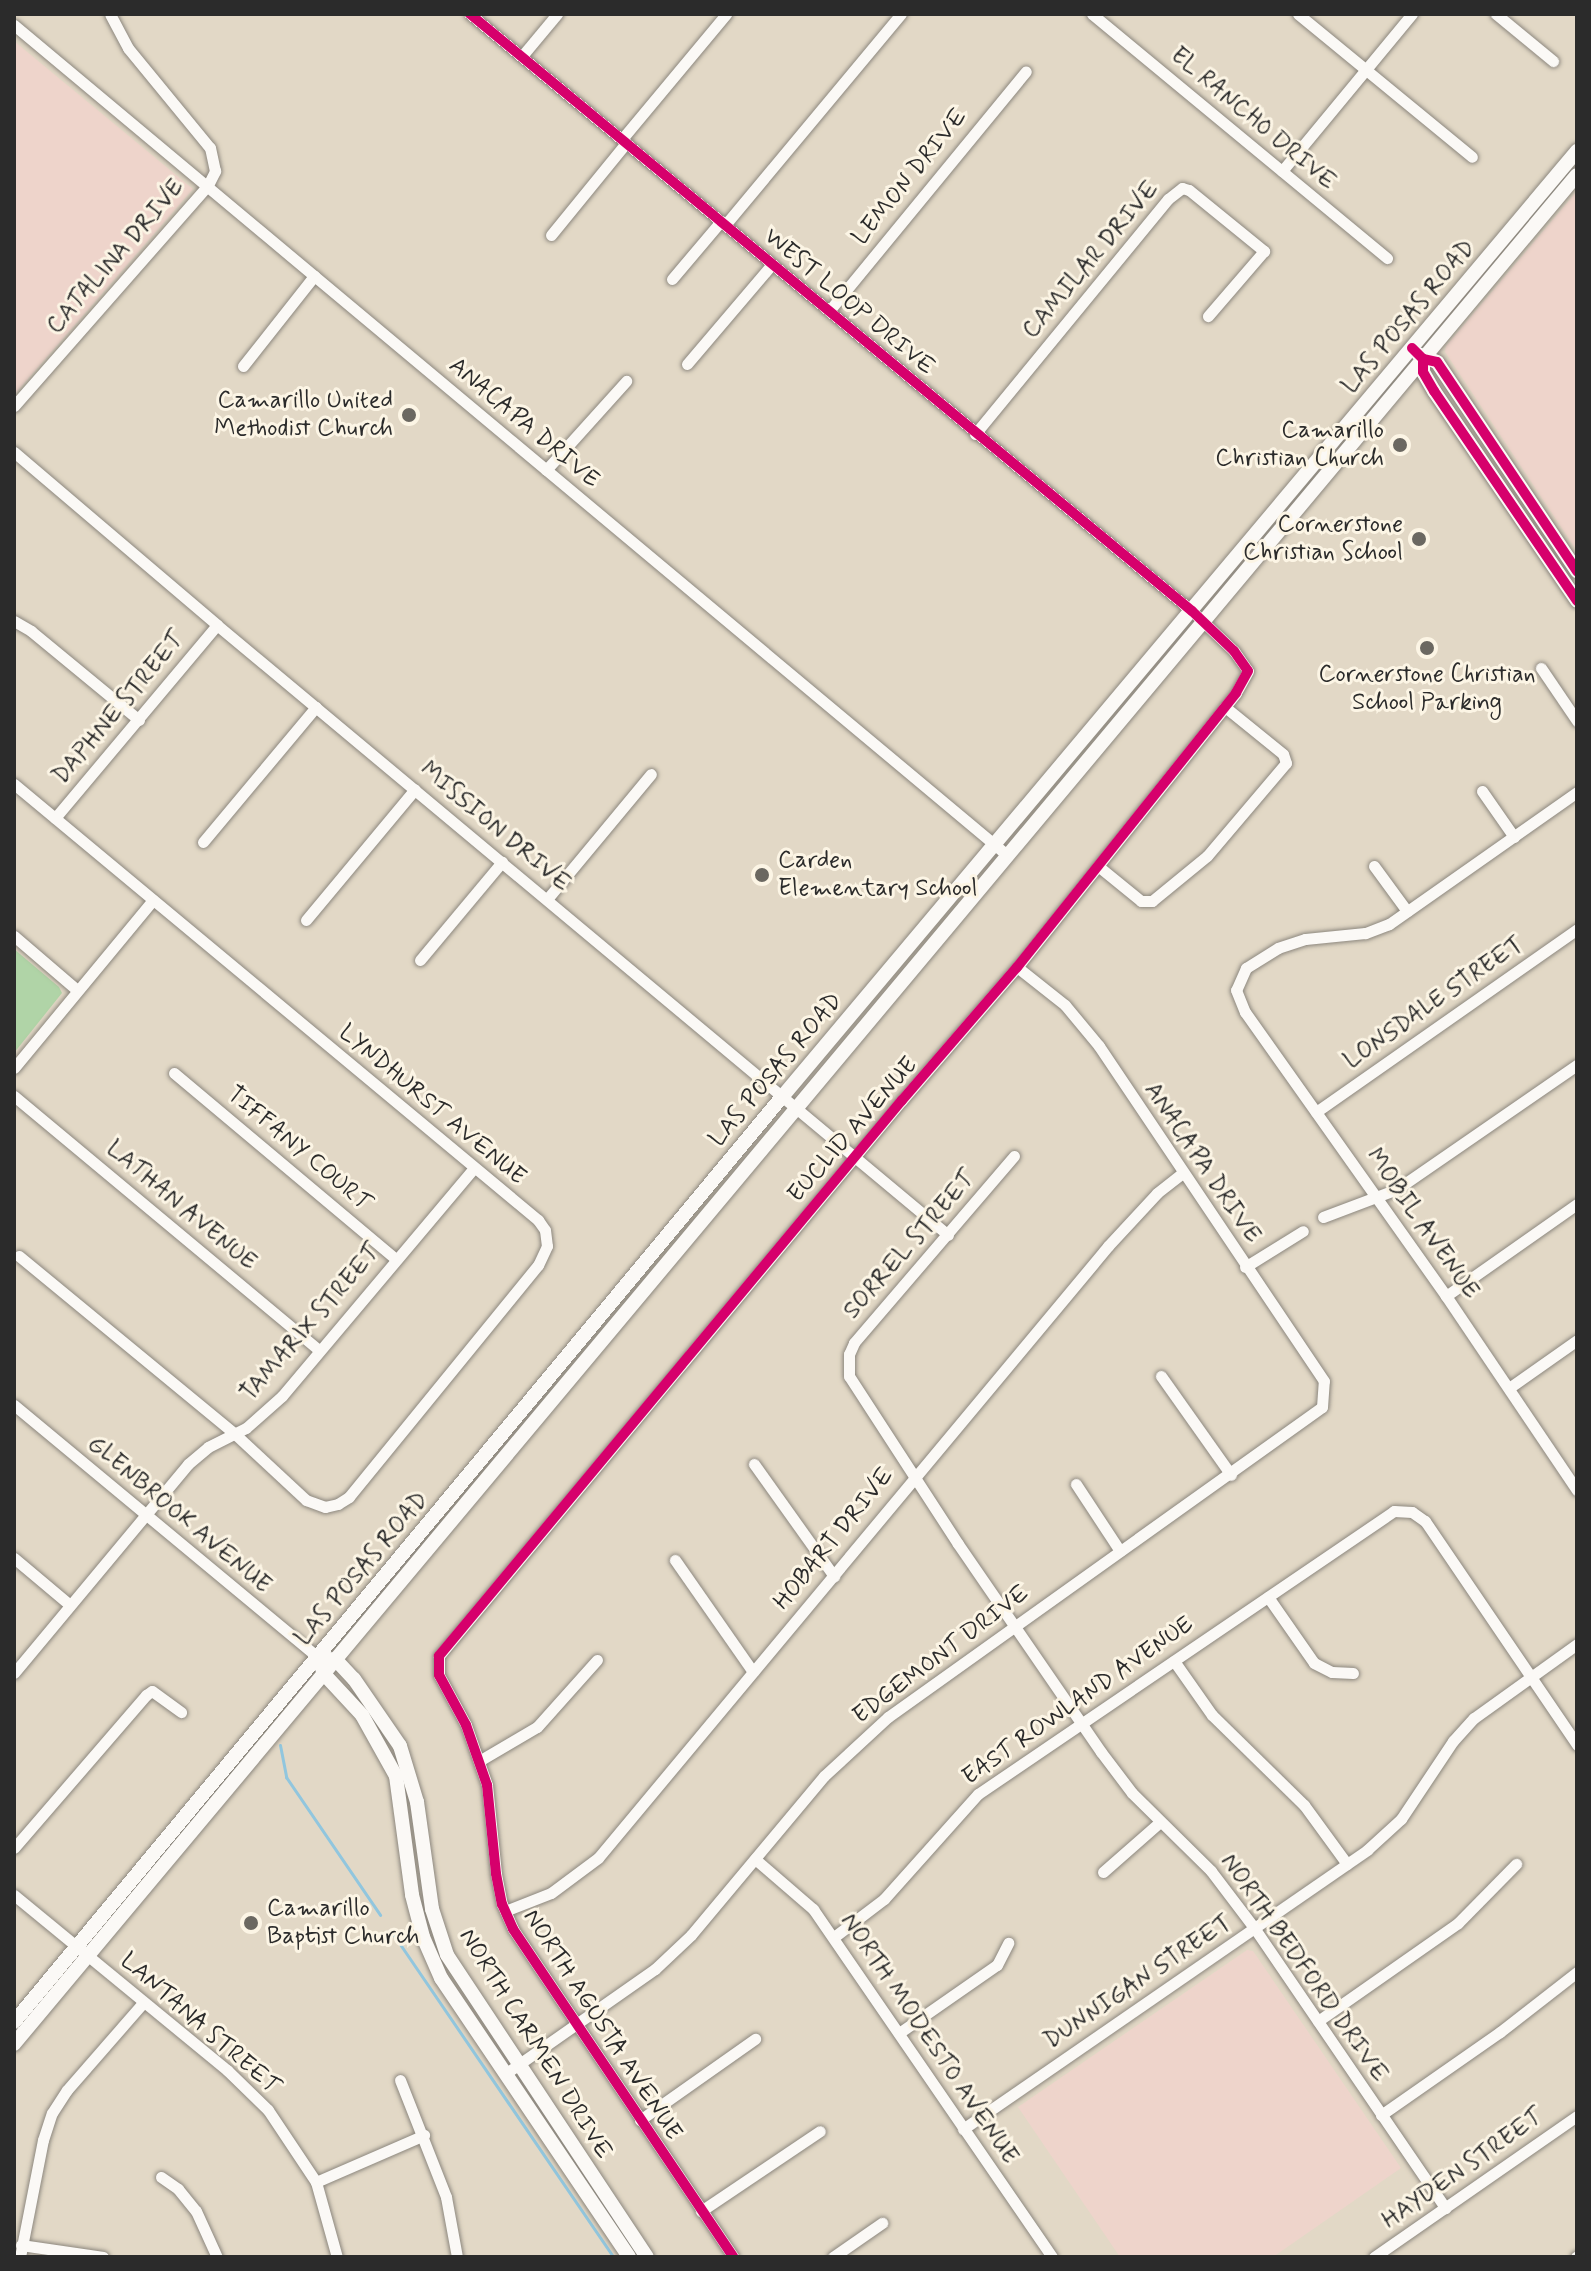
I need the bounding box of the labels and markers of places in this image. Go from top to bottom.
place label: Camarillo United Methodist Church [214,387,393,443]
marker: Camarillo United Methodist Church [400,406,418,424]
place label: Camarillo Christian Church [1210,417,1384,473]
marker: Camarillo Christian Church [1391,436,1409,454]
place label: Cornerstone Christian School [1242,511,1403,567]
marker: Cornerstone Christian School [1410,530,1428,548]
marker: Cornerstone Christian School Parking [1418,639,1436,657]
place label: Cornerstone Christian School Parking [1315,661,1539,717]
place label: Carden Elementary School [778,847,977,903]
marker: Carden Elementary School [753,866,771,884]
place label: Camarillo Baptist Church [267,1895,419,1951]
marker: Camarillo Baptist Church [242,1914,260,1932]

